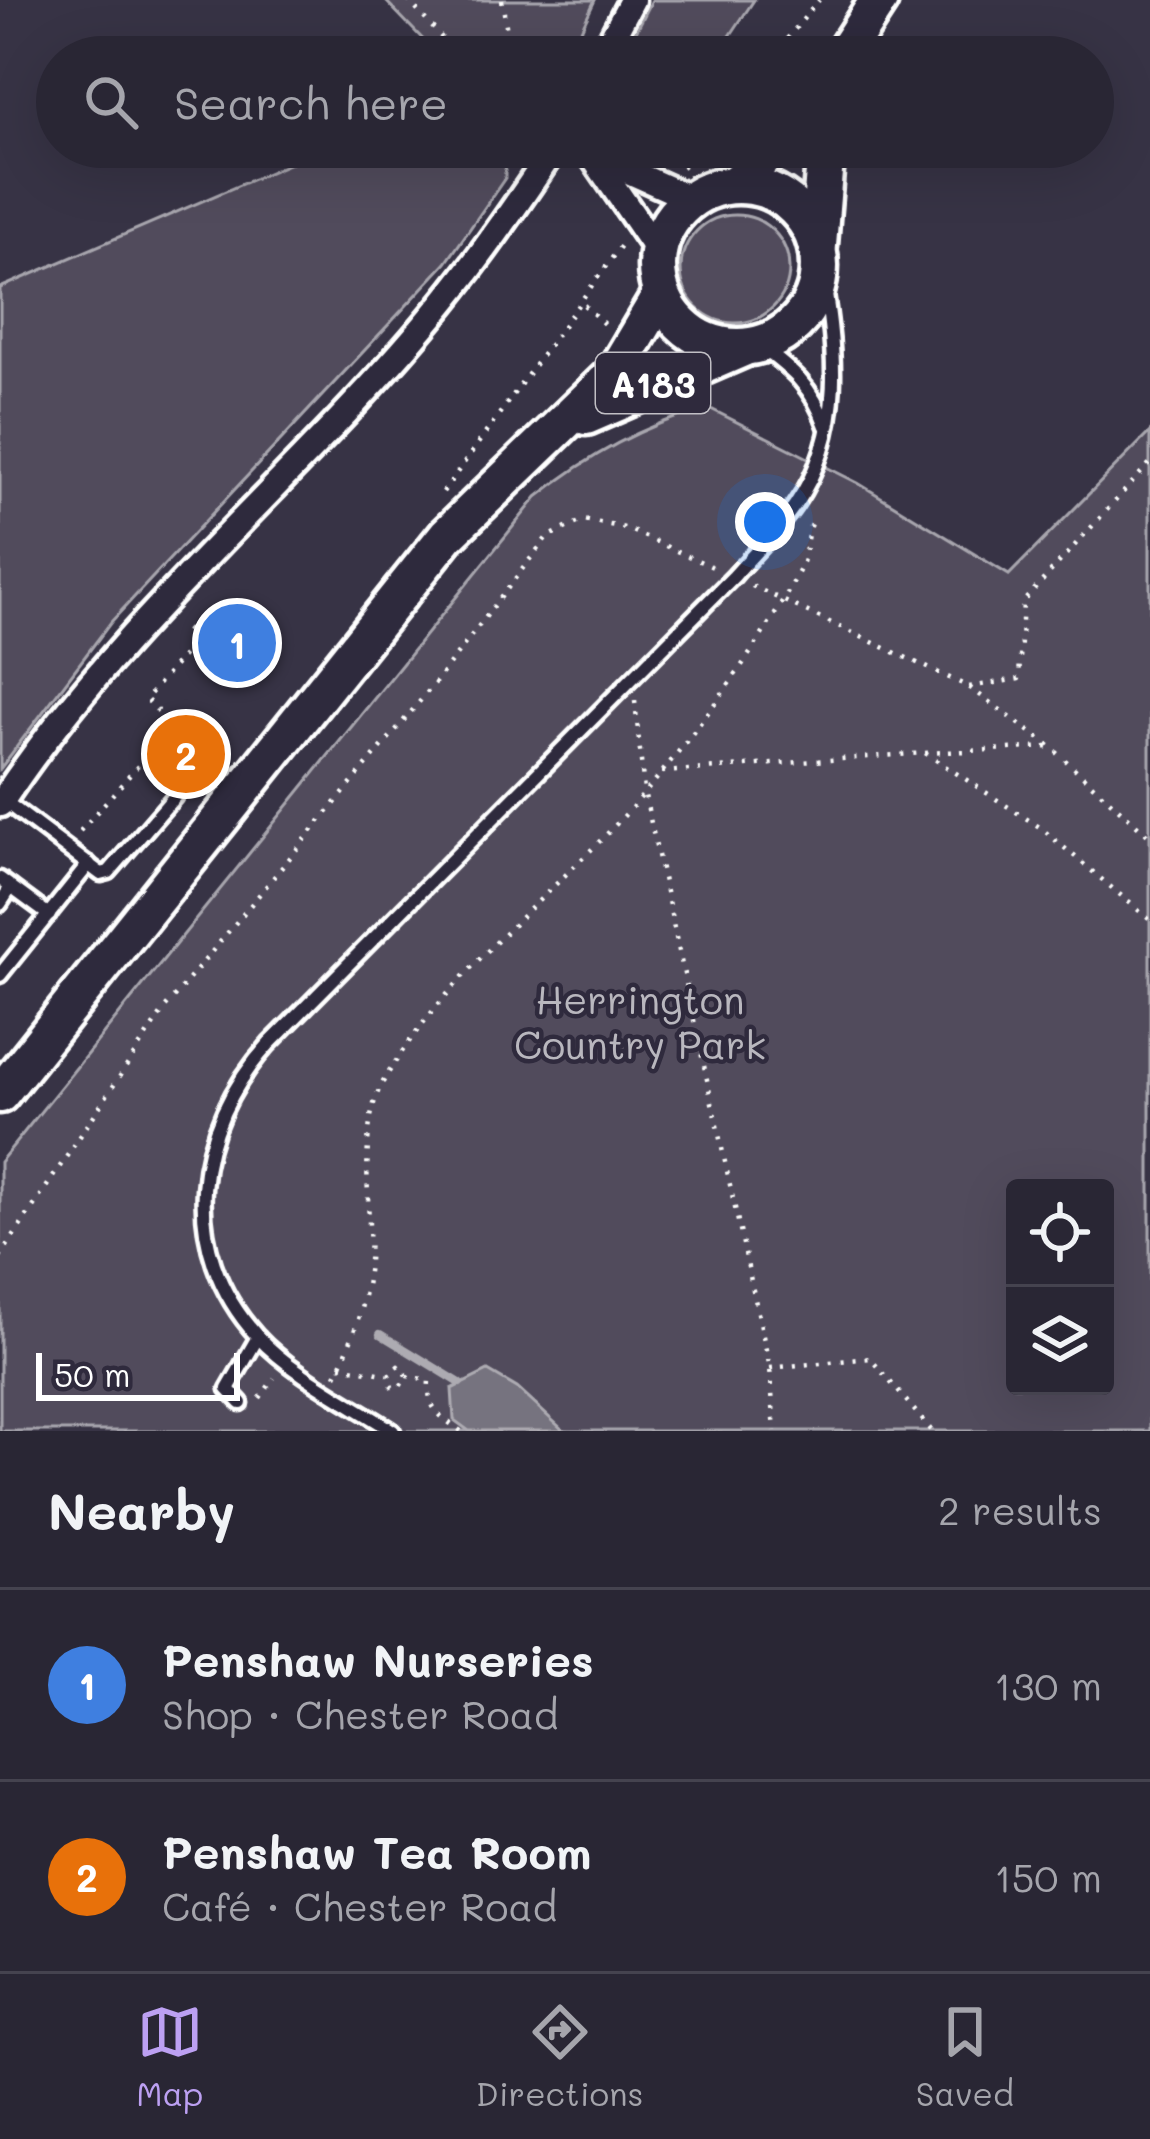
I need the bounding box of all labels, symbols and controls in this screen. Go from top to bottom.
search box [36,36,1114,168]
icon: search [78,69,144,135]
text: Search here [174,73,448,131]
road number: A183 [596,353,710,413]
your location [735,492,795,552]
pin: 1 [198,598,276,688]
pin: 2 [147,709,225,799]
park label: Herrington Country Park [514,973,766,1069]
map controls [1006,1179,1114,1395]
button: locate [1006,1179,1114,1287]
button: layers [1006,1287,1114,1395]
scale bar [36,1347,240,1400]
text: 50 m [54,1352,130,1395]
text: Nearby [48,1476,235,1543]
text: 2 results [938,1484,1102,1535]
text: Penshaw Nurseries [162,1630,594,1688]
text: 1 [78,1659,96,1710]
text: 130 m [994,1659,1102,1710]
text: Shop · Chester Road [162,1688,559,1739]
text: Penshaw Tea Room [162,1822,591,1880]
text: 2 [76,1851,98,1902]
text: 150 m [994,1851,1102,1902]
text: Café · Chester Road [162,1880,557,1931]
tab: Map [136,1999,203,2114]
tab: Directions [476,1999,643,2114]
tab: Saved [916,1999,1014,2114]

